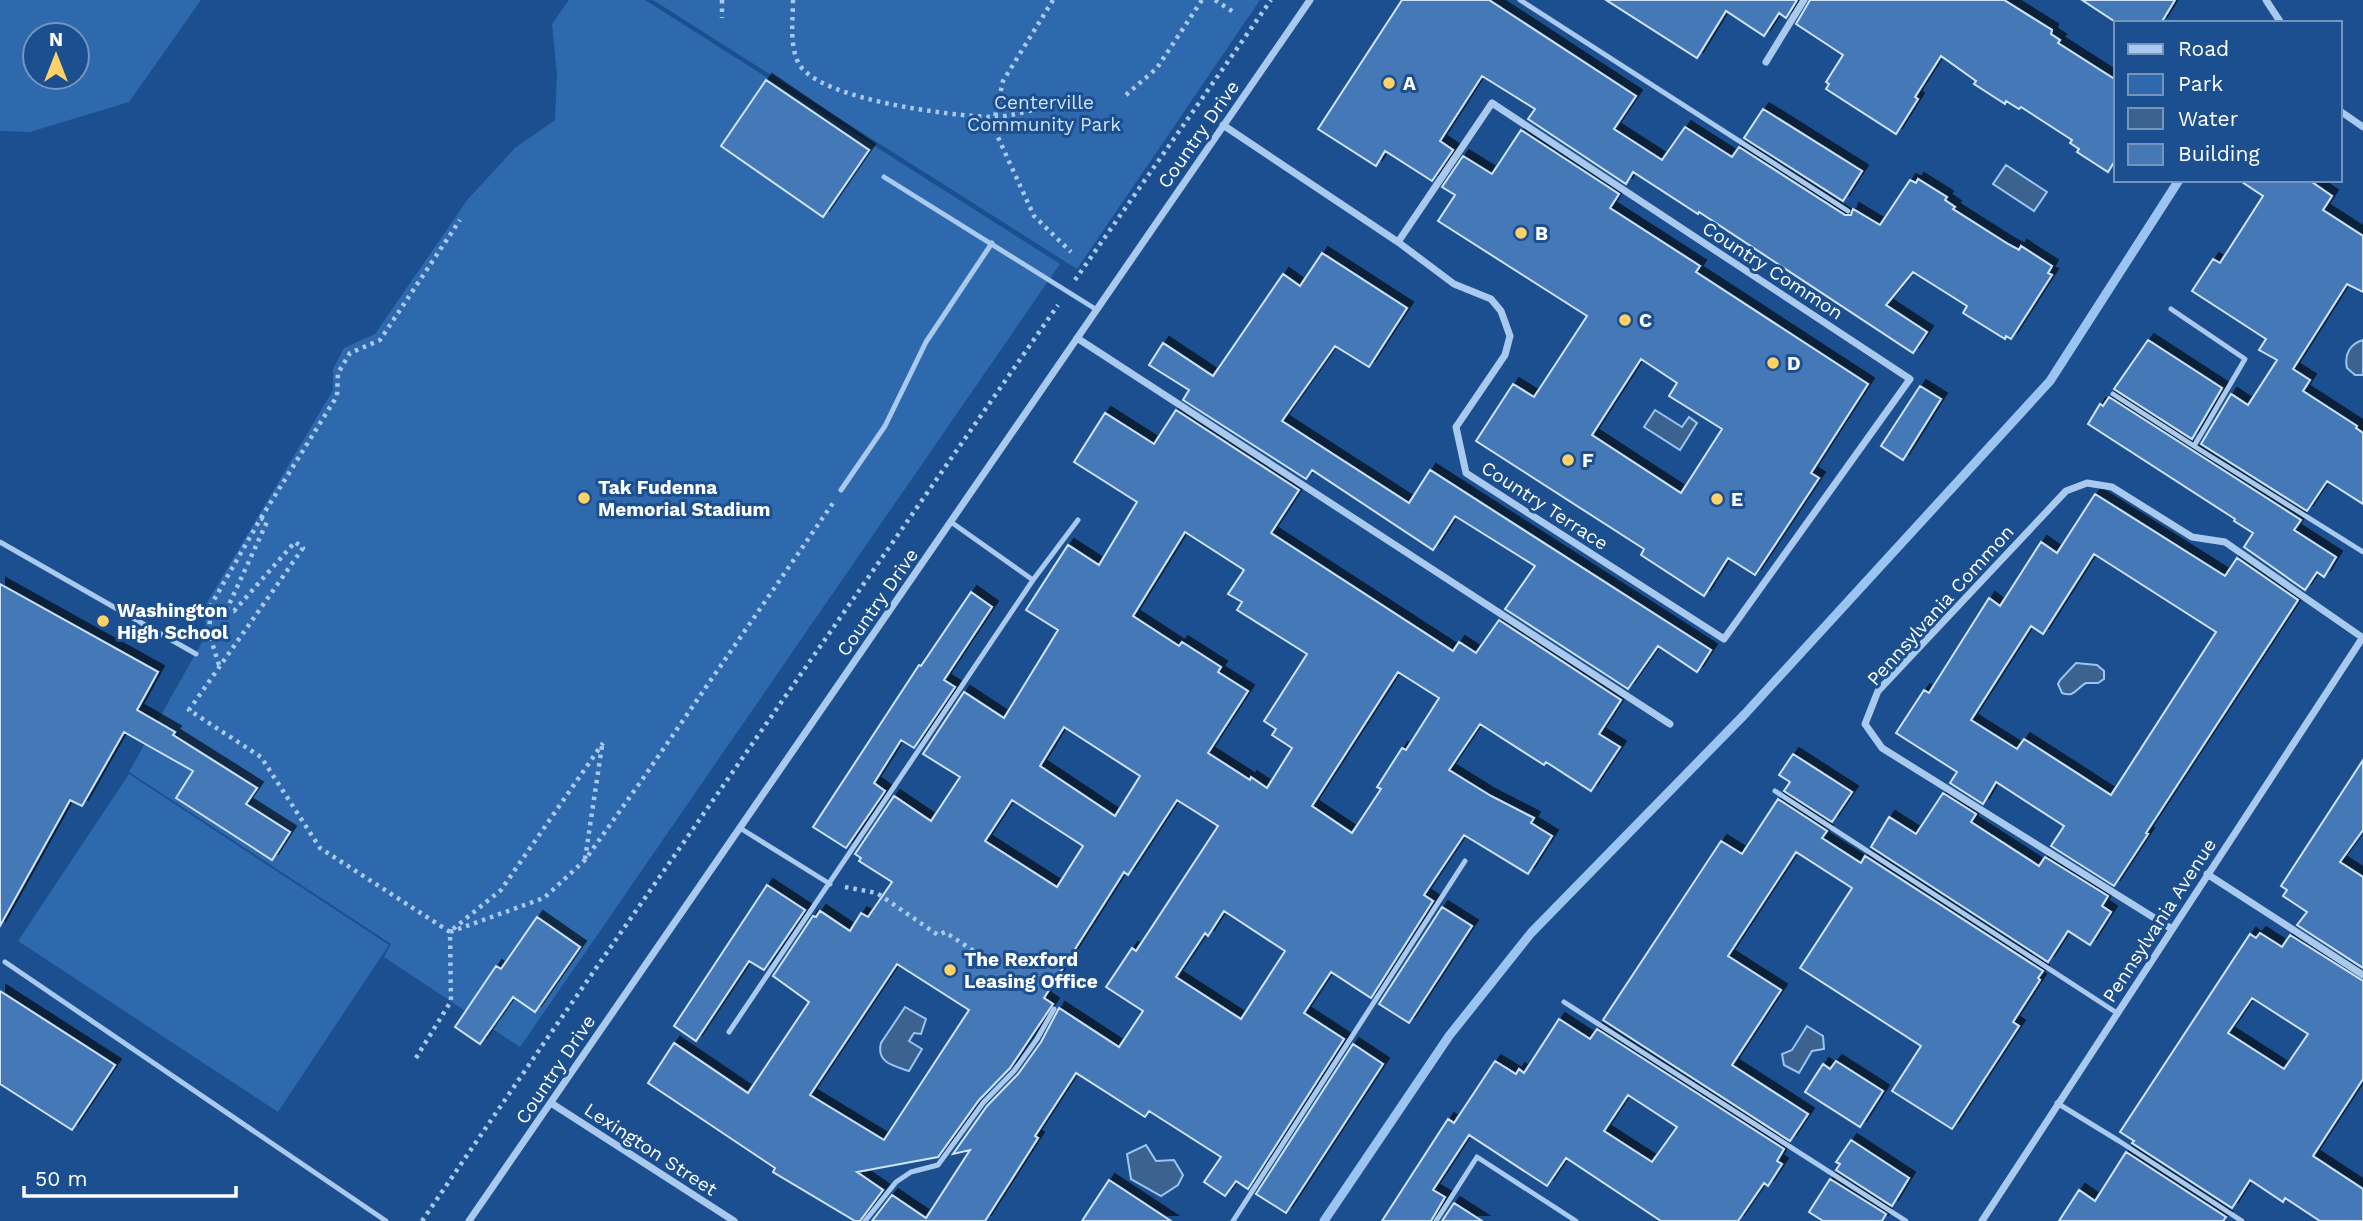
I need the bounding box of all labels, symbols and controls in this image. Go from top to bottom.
north arrow [21,21,91,91]
legend [2114,21,2342,182]
text: N [49,28,63,51]
text: Road [2178,36,2229,61]
text: Park [2178,71,2223,96]
place label: A [1403,72,1416,95]
marker: A [1381,75,1397,91]
street label: Country Drive [1153,76,1244,193]
park label: Centerville Community Park [967,91,1121,136]
text: Water [2178,106,2239,131]
text: Building [2178,141,2260,166]
street label: Country Common [1698,216,1847,324]
place label: B [1535,222,1548,245]
marker: B [1513,225,1529,241]
place label: C [1639,309,1652,332]
marker: C [1617,312,1633,328]
place label: D [1787,352,1801,375]
marker: D [1765,355,1781,371]
place label: F [1582,449,1594,472]
marker: F [1560,452,1576,468]
street label: Country Terrace [1477,456,1613,555]
place label: Tak Fudenna Memorial Stadium [598,476,770,521]
place label: E [1731,488,1743,511]
marker: Tak Fudenna Memorial Stadium [576,490,592,506]
marker: E [1709,491,1725,507]
street label: Pennsylvania Common [1862,520,2019,690]
street label: Country Drive [832,544,923,661]
place label: Washington High School [117,599,229,644]
marker: Washington High School [95,613,111,629]
street label: Pennsylvania Avenue [2098,834,2221,1007]
place label: The Rexford Leasing Office [964,948,1098,993]
marker: The Rexford Leasing Office [942,962,958,978]
street label: Country Drive [510,1010,600,1128]
street label: Lexington Street [580,1098,721,1201]
scale bar [24,1154,236,1198]
text: 50 m [35,1166,87,1191]

